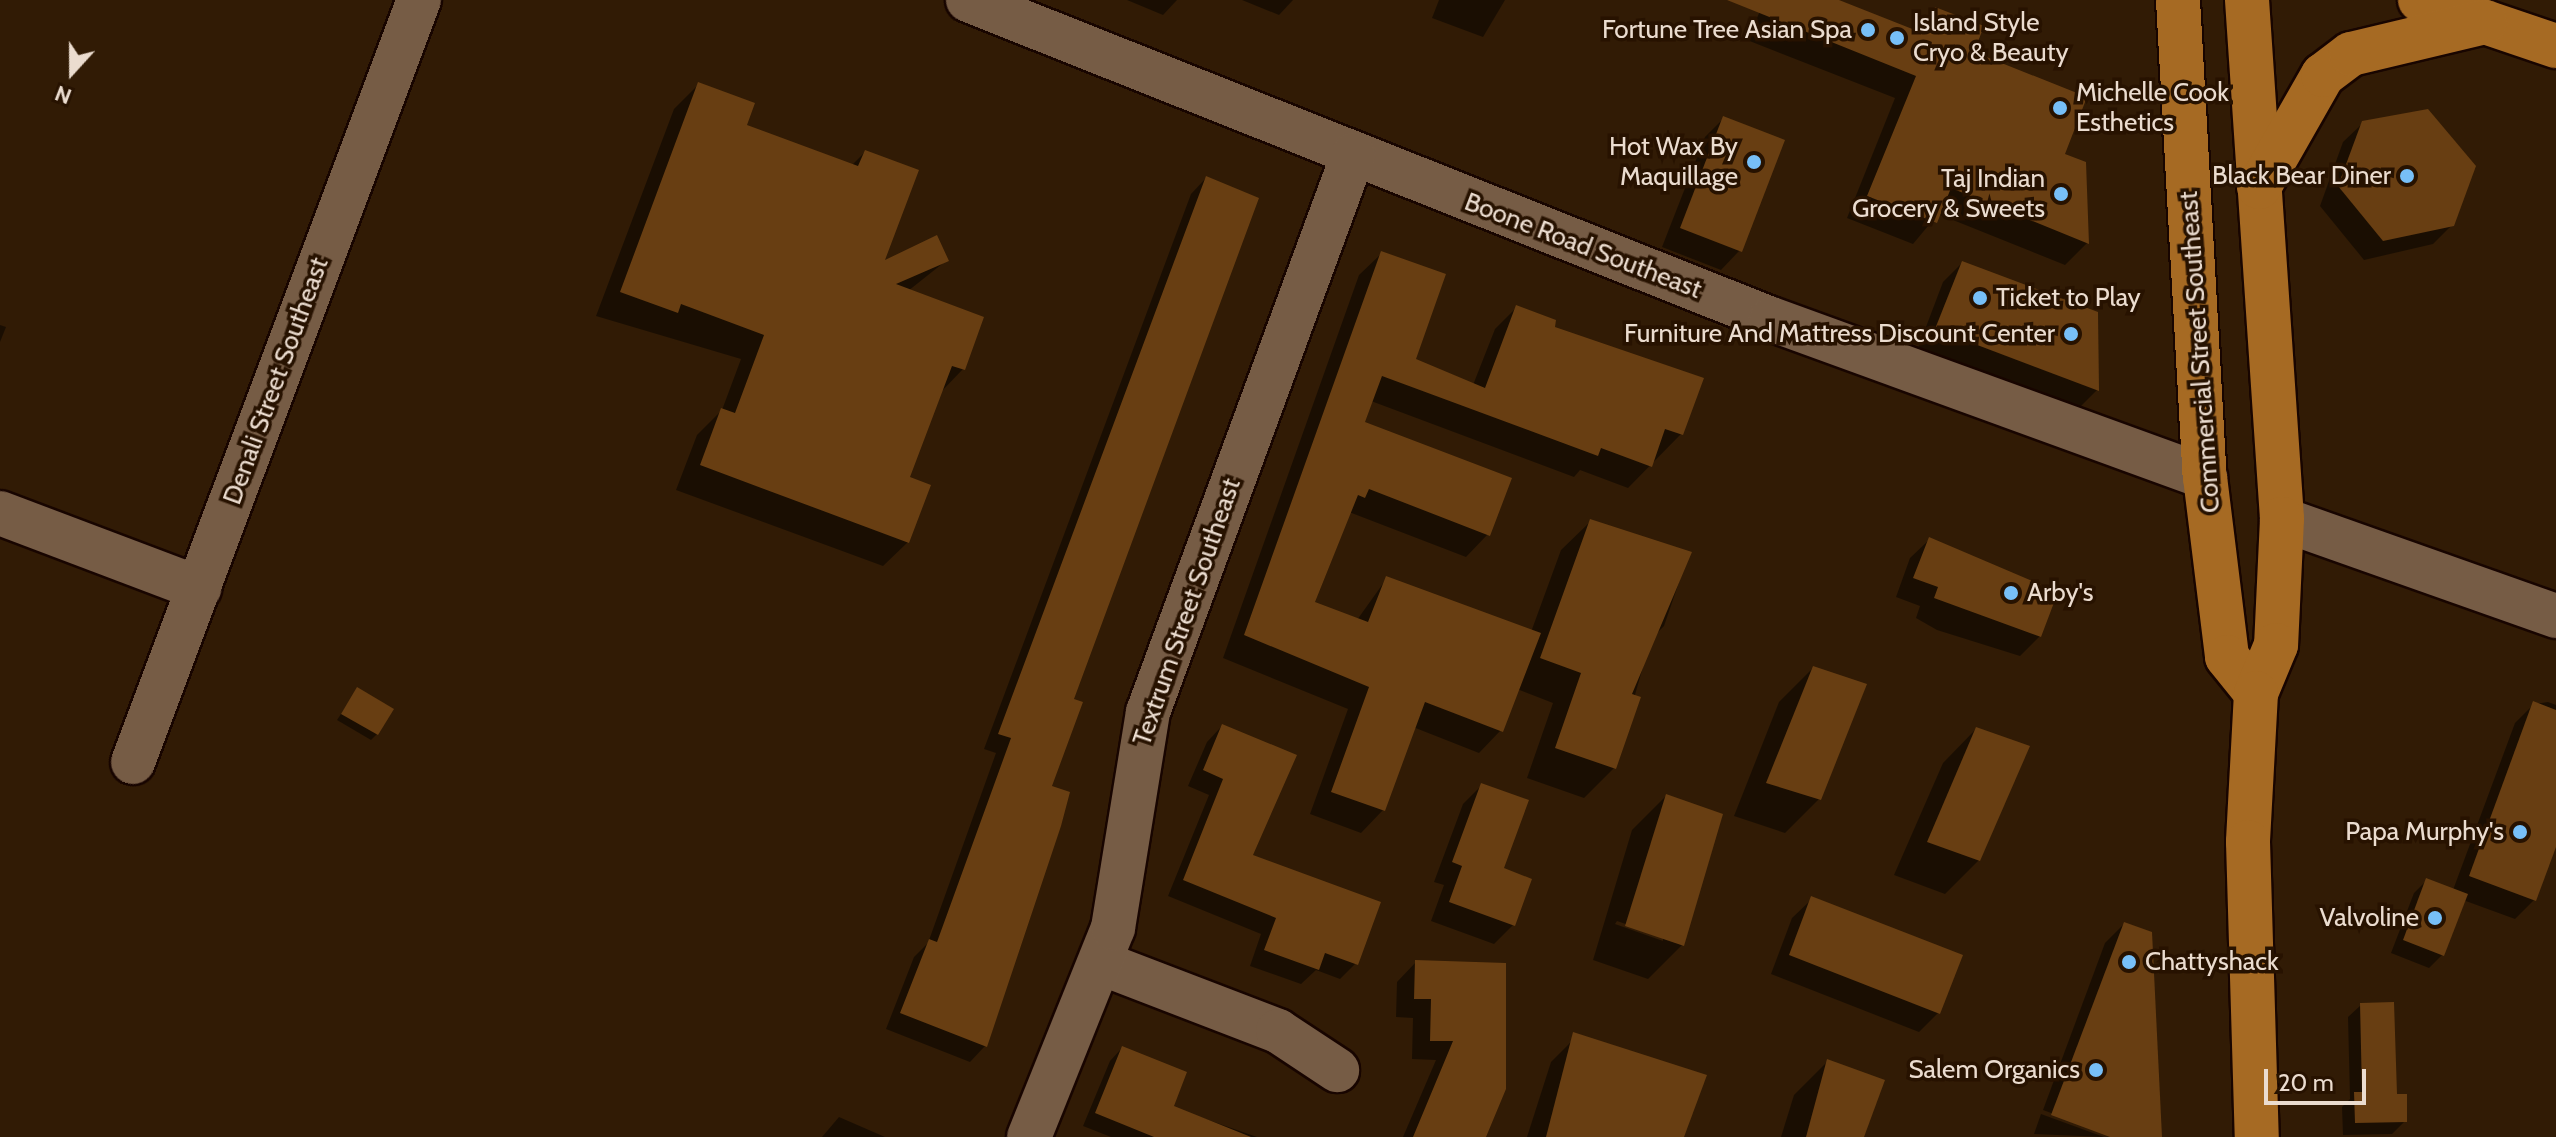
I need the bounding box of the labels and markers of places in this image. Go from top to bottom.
place label: Island Style Cryo & Beauty [1913,7,2069,68]
place label: Fortune Tree Asian Spa [1602,14,1852,46]
marker: Fortune Tree Asian Spa [1859,21,1877,39]
marker: Island Style Cryo & Beauty [1888,29,1906,47]
place label: Michelle Cook Esthetics [2076,77,2229,138]
marker: Michelle Cook Esthetics [2051,99,2069,117]
place label: Hot Wax By Maquillage [1609,131,1738,192]
marker: Hot Wax By Maquillage [1745,153,1763,171]
place label: Black Bear Diner [2212,160,2391,192]
place label: Taj Indian Grocery & Sweets [1852,163,2045,224]
marker: Black Bear Diner [2398,167,2416,185]
marker: Taj Indian Grocery & Sweets [2052,185,2070,203]
place label: Ticket to Play [1996,282,2141,314]
marker: Ticket to Play [1971,289,1989,307]
place label: Furniture And Mattress Discount Center [1624,318,2055,350]
marker: Furniture And Mattress Discount Center [2062,325,2080,343]
place label: Arby's [2027,577,2093,609]
marker: Arby's [2002,584,2020,602]
place label: Papa Murphy's [2345,816,2504,848]
marker: Papa Murphy's [2511,823,2529,841]
place label: Valvoline [2319,902,2419,934]
marker: Valvoline [2426,909,2444,927]
place label: Chattyshack [2145,946,2279,978]
marker: Chattyshack [2120,953,2138,971]
place label: Salem Organics [1908,1054,2080,1086]
marker: Salem Organics [2087,1061,2105,1079]

